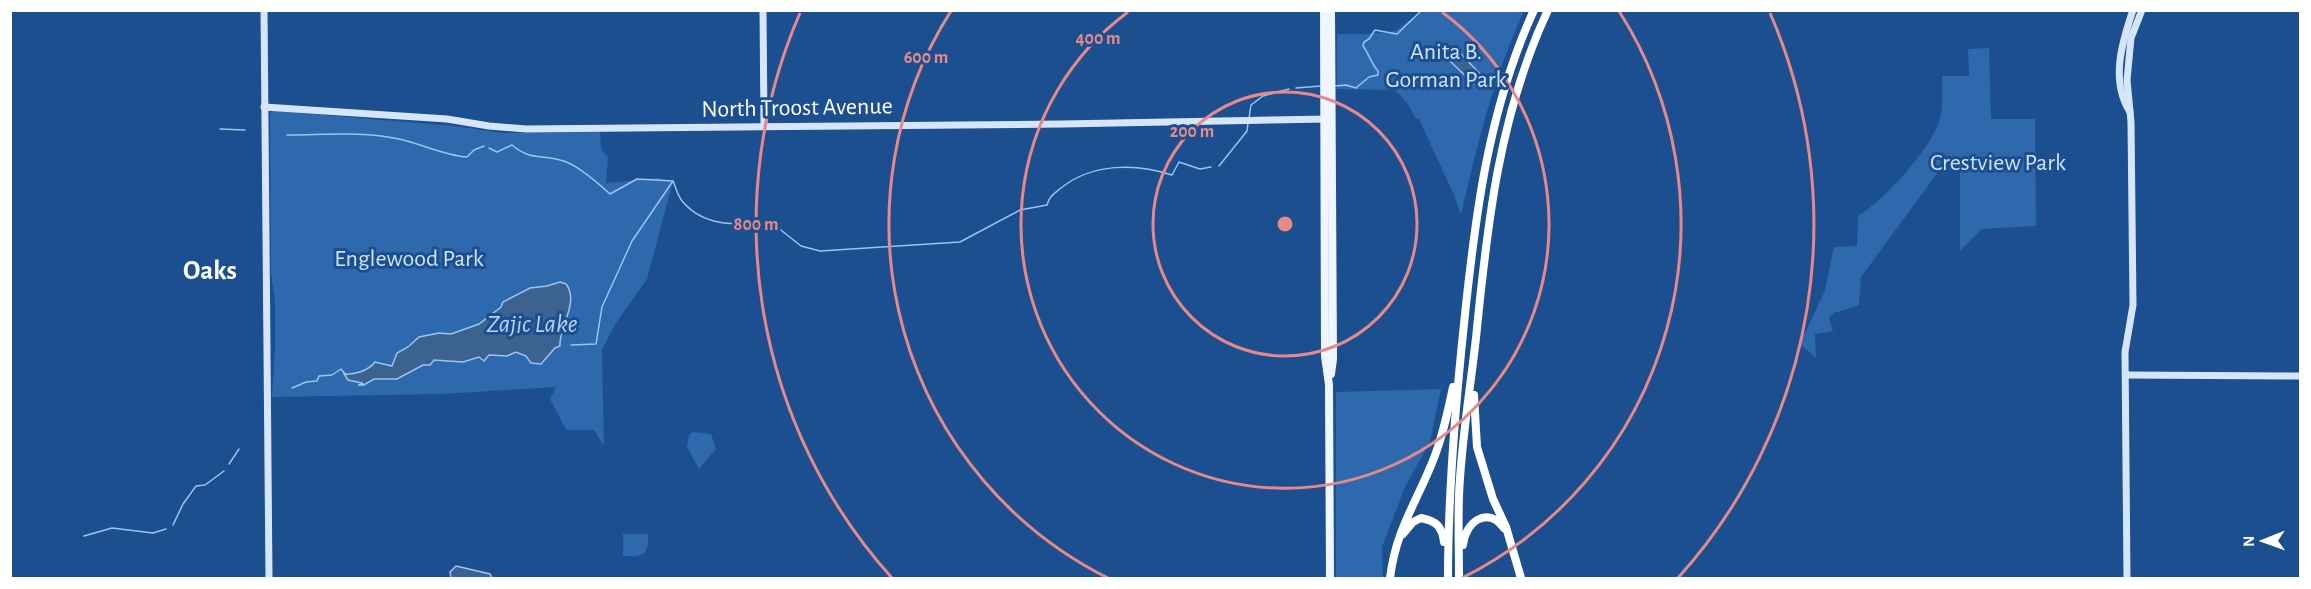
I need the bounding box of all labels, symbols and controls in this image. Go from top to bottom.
text: 400 m [1075,30,1121,48]
park label: Anita B. Gorman Park [1385,40,1507,92]
text: 600 m [904,49,948,67]
street label: North Troost Avenue [701,94,893,122]
text: 200 m [1170,123,1214,141]
park label: Crestview Park [1930,151,2066,175]
centre of rings [1275,214,1295,234]
text: 800 m [734,216,778,234]
park label: Englewood Park [334,247,484,271]
district label: Oaks [183,257,237,284]
water label: Zajic Lake [486,311,578,337]
north arrow [2233,511,2293,571]
text: N [2241,536,2257,547]

